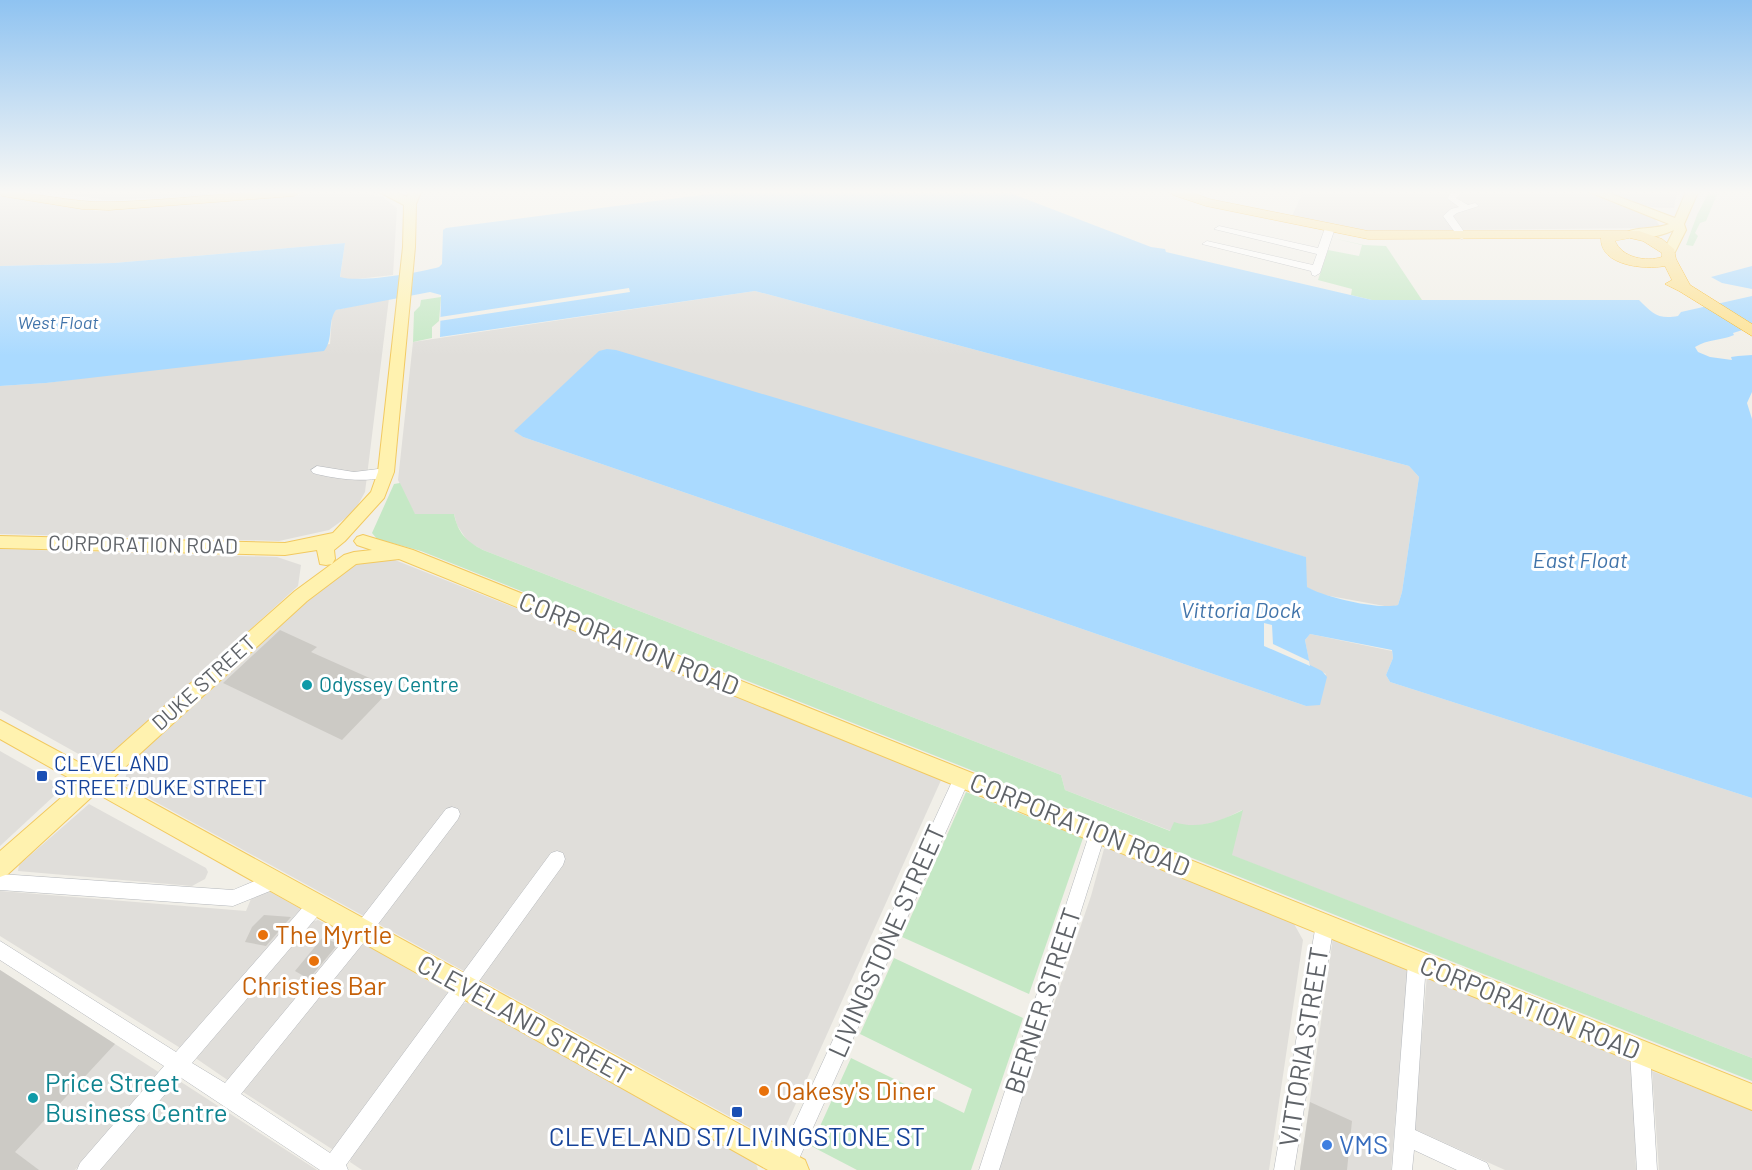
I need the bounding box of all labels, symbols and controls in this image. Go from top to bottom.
water label: West Float [17,311,99,333]
street label: CORPORATION ROAD [48,529,238,558]
water label: East Float [1533,546,1628,572]
street label: CORPORATION ROAD [515,584,744,701]
water label: Vittoria Dock [1181,596,1302,622]
street label: DUKE STREET [146,629,260,735]
place label: Odyssey Centre [319,671,459,696]
marker: Odyssey Centre [300,678,314,692]
place label: CLEVELAND STREET/DUKE STREET [54,750,267,799]
street label: CORPORATION ROAD [966,765,1195,882]
marker: CLEVELAND STREET/DUKE STREET [35,769,49,783]
street label: LIVINGSTONE STREET [820,819,951,1061]
street label: BERNER STREET [997,904,1086,1097]
place label: The Myrtle [275,918,392,949]
marker: The Myrtle [256,928,270,942]
street label: VITTORIA STREET [1271,945,1334,1149]
street label: CLEVELAND STREET [413,947,637,1090]
street label: CORPORATION ROAD [1416,948,1645,1065]
marker: Christies Bar [307,954,321,968]
place label: Christies Bar [242,969,387,1000]
place label: Price Street Business Centre [45,1066,228,1127]
place label: Oakesy's Diner [776,1074,936,1105]
marker: Oakesy's Diner [757,1084,771,1098]
marker: Price Street Business Centre [26,1091,40,1105]
marker: CLEVELAND ST/LIVINGSTONE ST [730,1105,744,1119]
place label: CLEVELAND ST/LIVINGSTONE ST [549,1120,925,1151]
place label: VMS [1339,1128,1388,1159]
marker: VMS [1320,1138,1334,1152]

